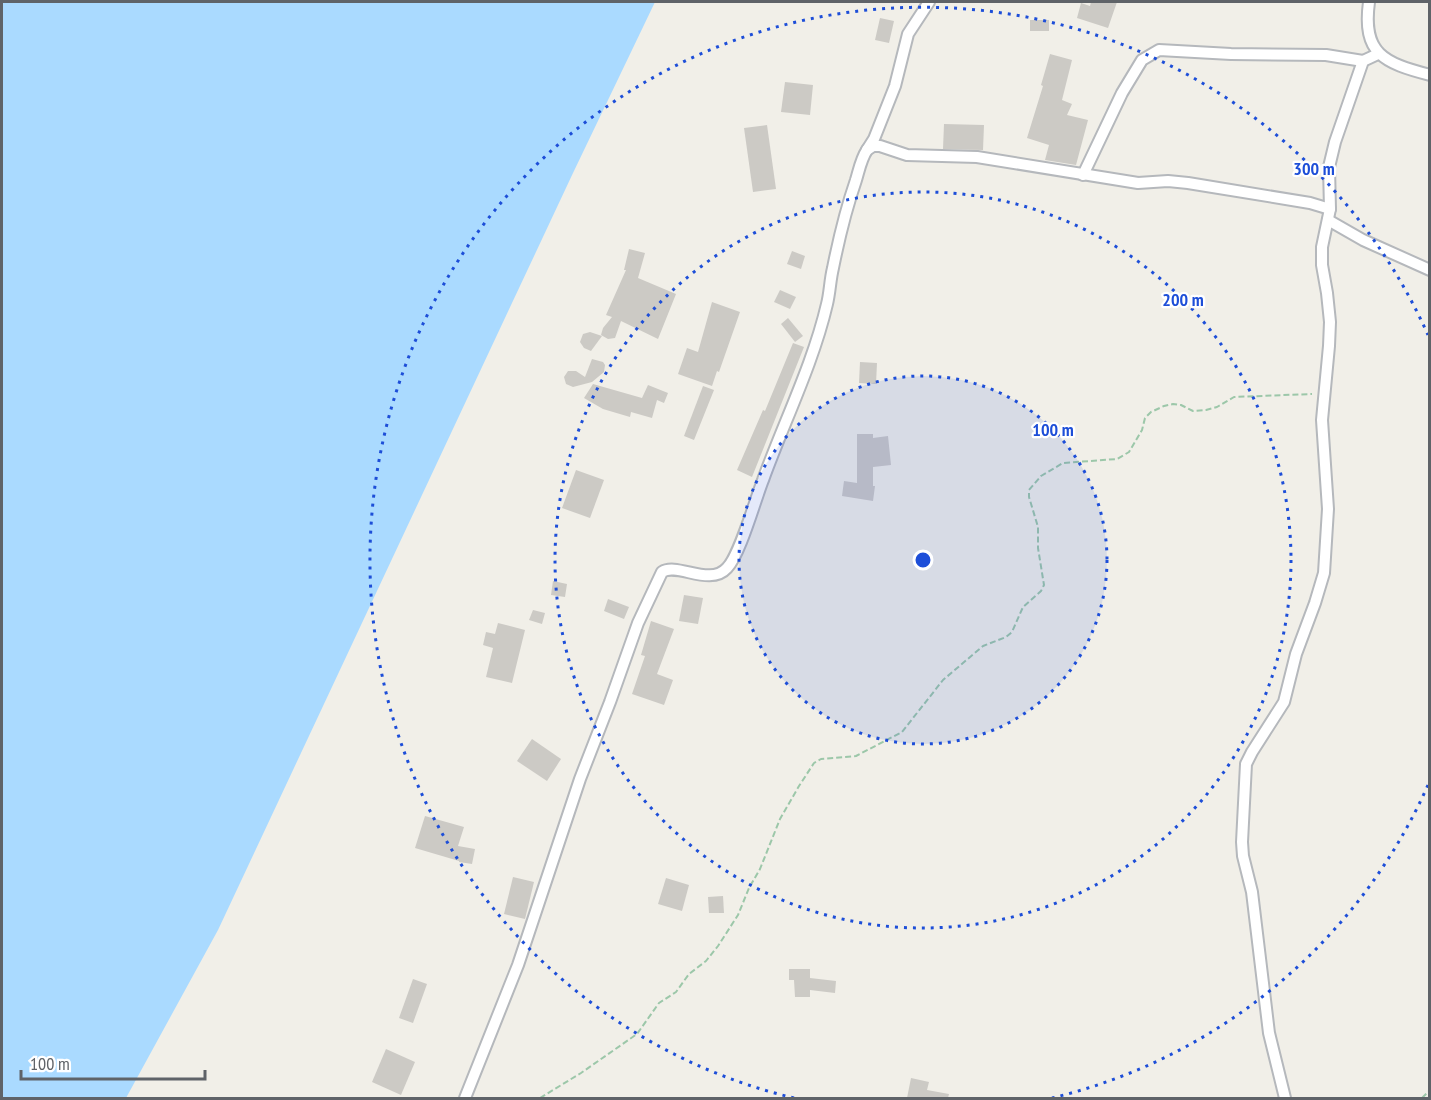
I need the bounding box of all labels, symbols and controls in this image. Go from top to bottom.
text: 300 m [1293,157,1335,180]
text: 200 m [1162,288,1204,311]
text: 100 m [1032,418,1074,441]
centre of rings [913,550,933,570]
scale bar [21,1043,206,1081]
text: 100 m [30,1052,70,1075]

